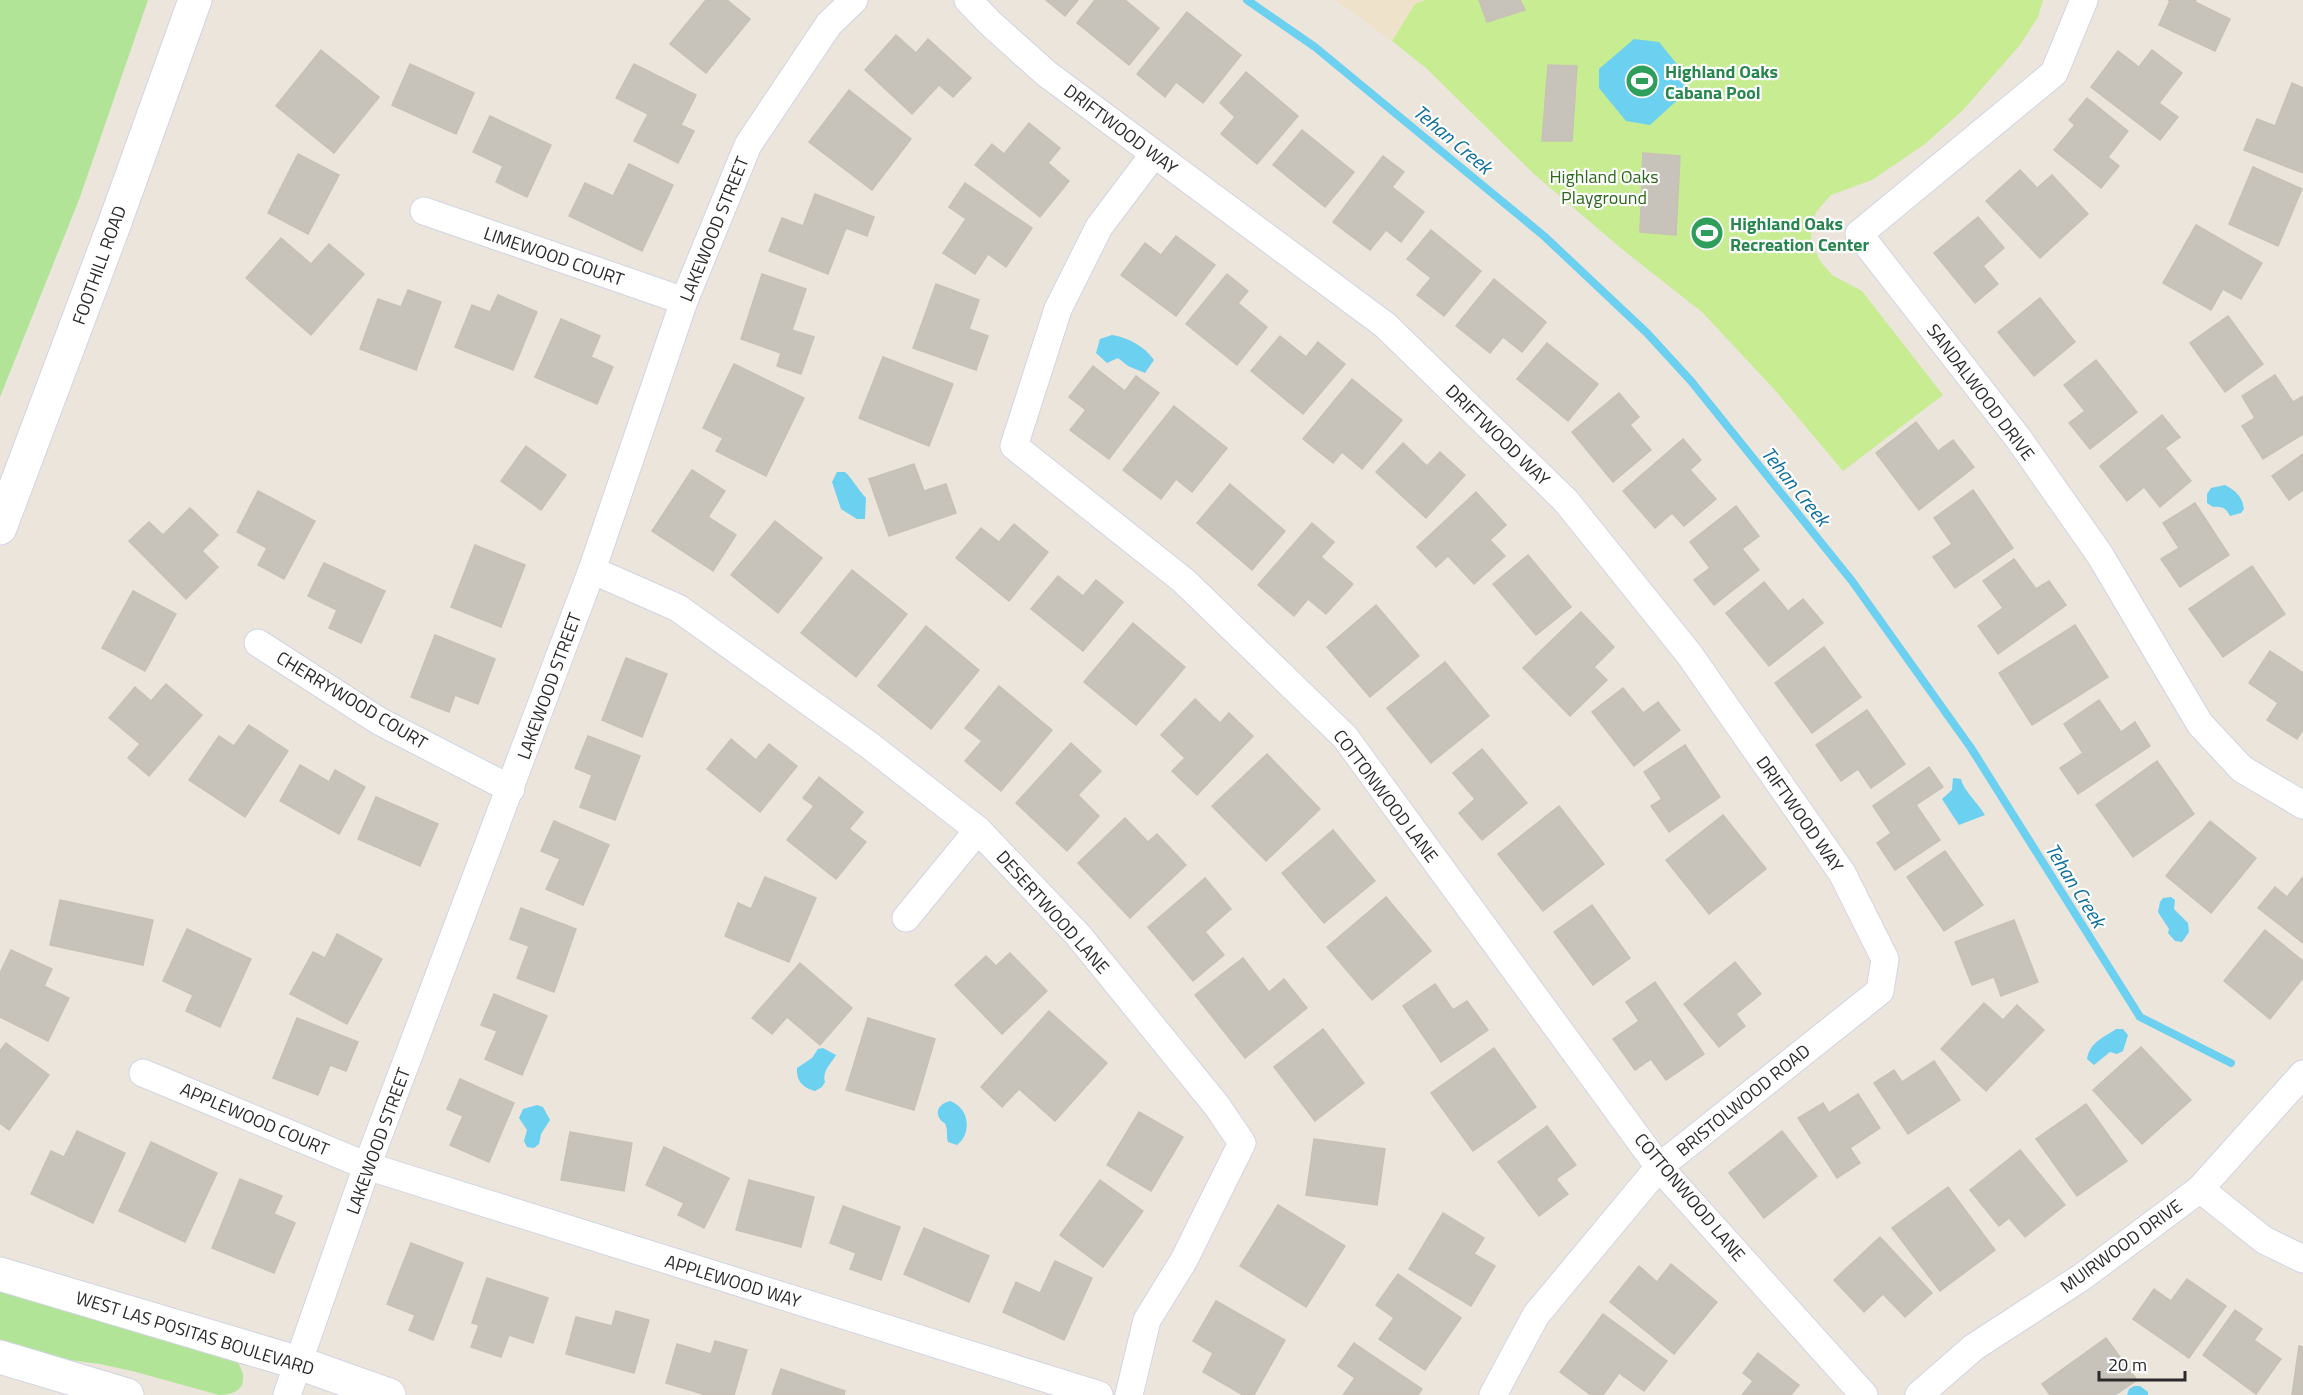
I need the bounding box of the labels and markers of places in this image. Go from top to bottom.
place label: Highland Oaks Cabana Pool [1665,58,1778,106]
sports icon: Highland Oaks Cabana Pool [1624,63,1660,99]
place label: Highland Oaks Recreation Center [1730,210,1869,258]
sports icon: Highland Oaks Recreation Center [1689,215,1725,251]

